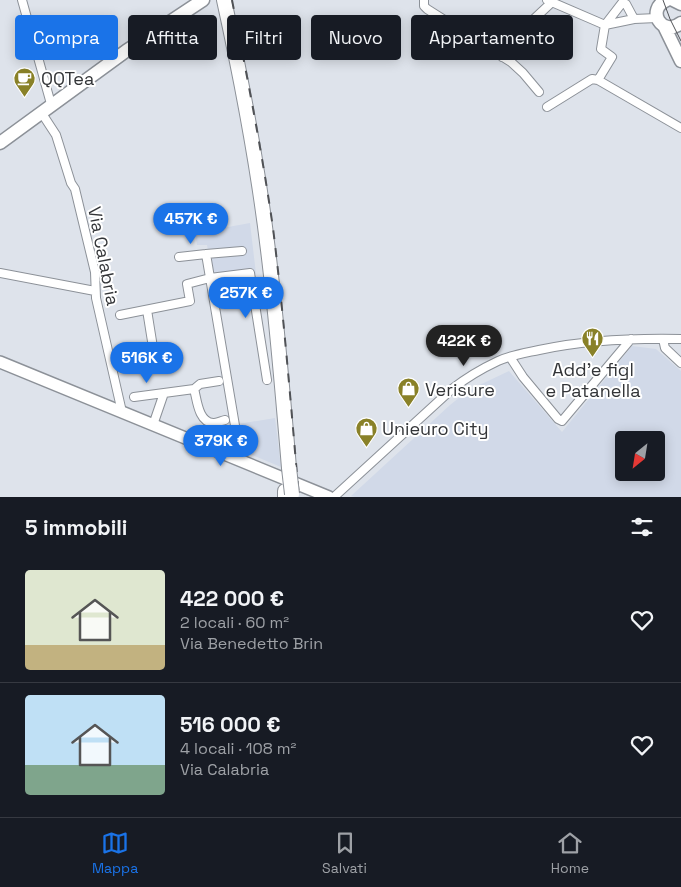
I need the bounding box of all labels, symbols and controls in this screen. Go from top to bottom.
chip: Compra [15,15,118,60]
chip: Affitta [128,15,217,60]
chip: Filtri [227,15,301,60]
chip: Nuovo [311,15,401,60]
chip: Appartamento [411,15,573,60]
cafe icon: QQTea [13,66,37,97]
place label: QQTea [41,67,94,90]
pin: 457K € [150,202,232,245]
street label: Via Calabria [83,205,125,307]
text: 457K € [164,208,218,229]
pin: 257K € [205,276,287,319]
text: 257K € [220,282,272,303]
pin: 422K € [423,324,505,367]
restaurant icon: Add'e figl e Patanella [581,327,605,358]
text: 422K € [437,330,491,351]
pin: 516K € [106,342,188,384]
text: 516K € [121,347,173,368]
place label: Add'e figl e Patanella [545,358,641,402]
shop icon: Verisure [397,377,421,408]
place label: Verisure [425,378,495,401]
shop icon: Unieuro City [354,416,378,447]
place label: Unieuro City [382,417,489,440]
pin: 379K € [180,424,262,467]
text: 379K € [194,430,248,451]
north arrow [615,431,665,481]
map controls [615,431,665,481]
icon: filters [628,513,656,541]
text: 5 immobili [25,514,127,541]
text: 422 000 € [180,585,284,612]
icon: home [65,590,125,650]
icon: heart [628,606,656,634]
text: 2 locali · 60 m² [180,612,289,633]
text: Via Benedetto Brin [180,633,323,654]
text: 516 000 € [180,711,280,738]
icon: home [65,715,125,775]
icon: heart [628,731,656,759]
text: 4 locali · 108 m² [180,738,296,759]
text: Via Calabria [180,759,269,780]
tab: Mappa [92,829,138,877]
tab: Salvati [322,829,367,877]
tab: Home [551,829,589,877]

